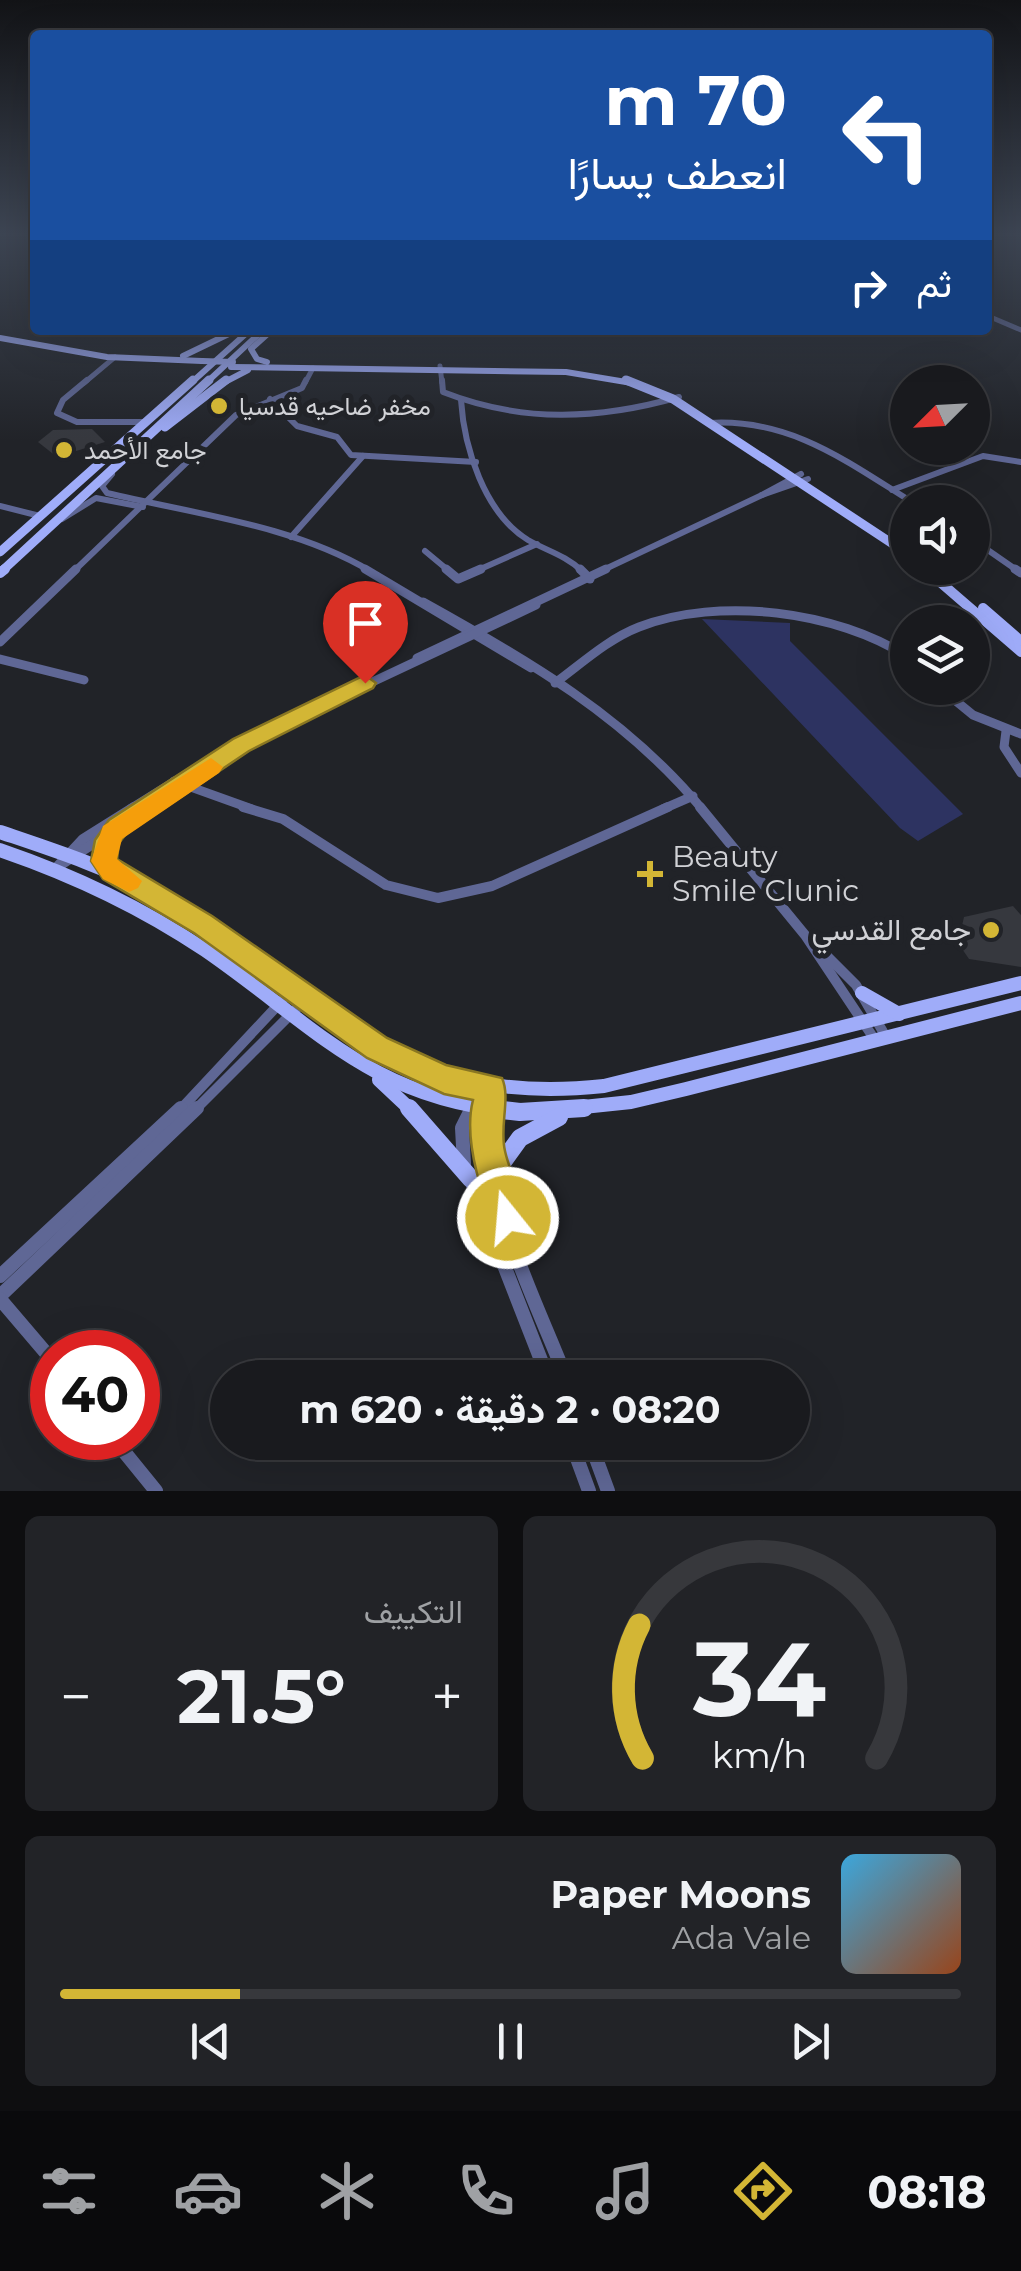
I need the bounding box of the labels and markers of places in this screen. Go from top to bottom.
place label: مخفر ضاحيه قدسيا [239,391,431,422]
marker: مخفر ضاحيه قدسيا [208,395,230,417]
place label: جامع الأحمد [84,435,207,468]
marker: جامع الأحمد [53,439,75,461]
pin [323,581,408,684]
place label: Beauty Smile Clunic [672,838,859,909]
marker: Beauty Smile Clunic [637,861,663,887]
place label: جامع القدسي [812,911,971,954]
marker: جامع القدسي [980,919,1002,941]

